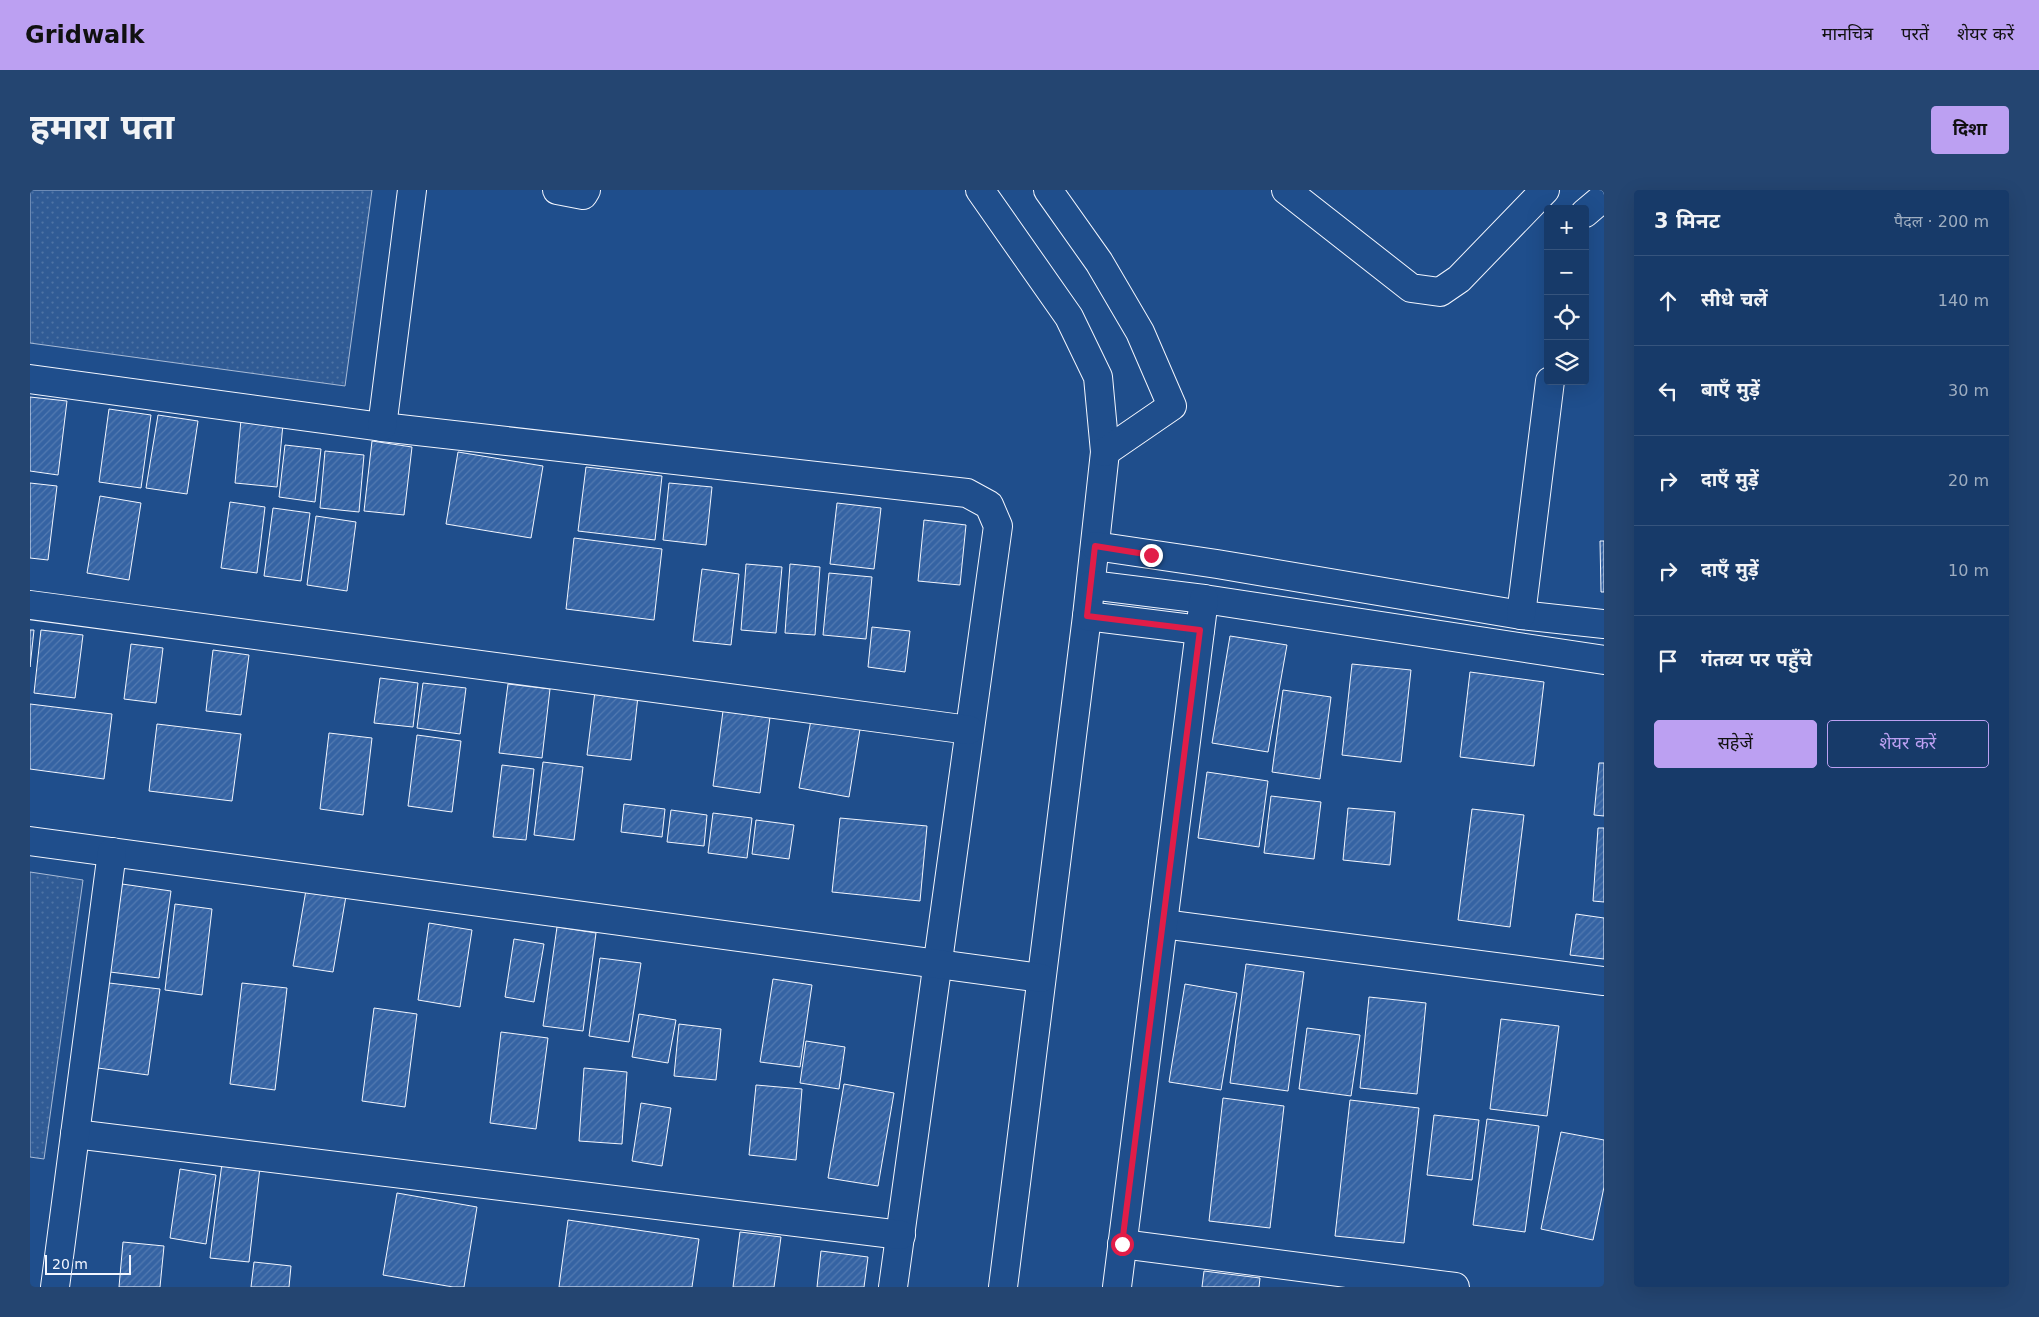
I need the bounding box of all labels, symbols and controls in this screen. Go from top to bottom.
text: Gridwalk [25,21,145,49]
text: मानचित्र [1822,23,1873,44]
text: परतें [1901,23,1929,44]
text: शेयर करें [1957,23,2014,44]
button: दिशा [1931,106,2009,154]
text: हमारा पता [30,107,174,147]
map controls [1544,205,1589,385]
button: + [1544,205,1589,250]
text: 3 मिनट [1654,209,1720,233]
text: पैदल · 200 m [1894,212,1989,231]
button: − [1544,250,1589,295]
icon: ahead [1654,287,1682,315]
text: सीधे चलें [1701,288,1768,310]
text: 140 m [1938,291,1989,310]
button: locate [1544,295,1589,340]
button: layers [1544,340,1589,385]
icon: left [1654,377,1682,405]
text: बाएँ मुड़ें [1701,378,1760,400]
text: 30 m [1948,381,1989,400]
icon: right [1654,467,1682,495]
text: दाएँ मुड़ें [1701,468,1759,490]
text: 20 m [1948,471,1989,490]
route end [1140,544,1163,567]
icon: right [1654,557,1682,585]
text: दाएँ मुड़ें [1701,558,1759,580]
text: 10 m [1948,561,1989,580]
icon: arrive [1654,647,1682,675]
text: गंतव्य पर पहुँचे [1701,648,1812,670]
button: सहेजें [1654,720,1817,768]
button: शेयर करें [1827,720,1989,768]
route start [1111,1233,1134,1256]
scale bar [45,1252,131,1275]
text: 20 m [52,1256,88,1272]

